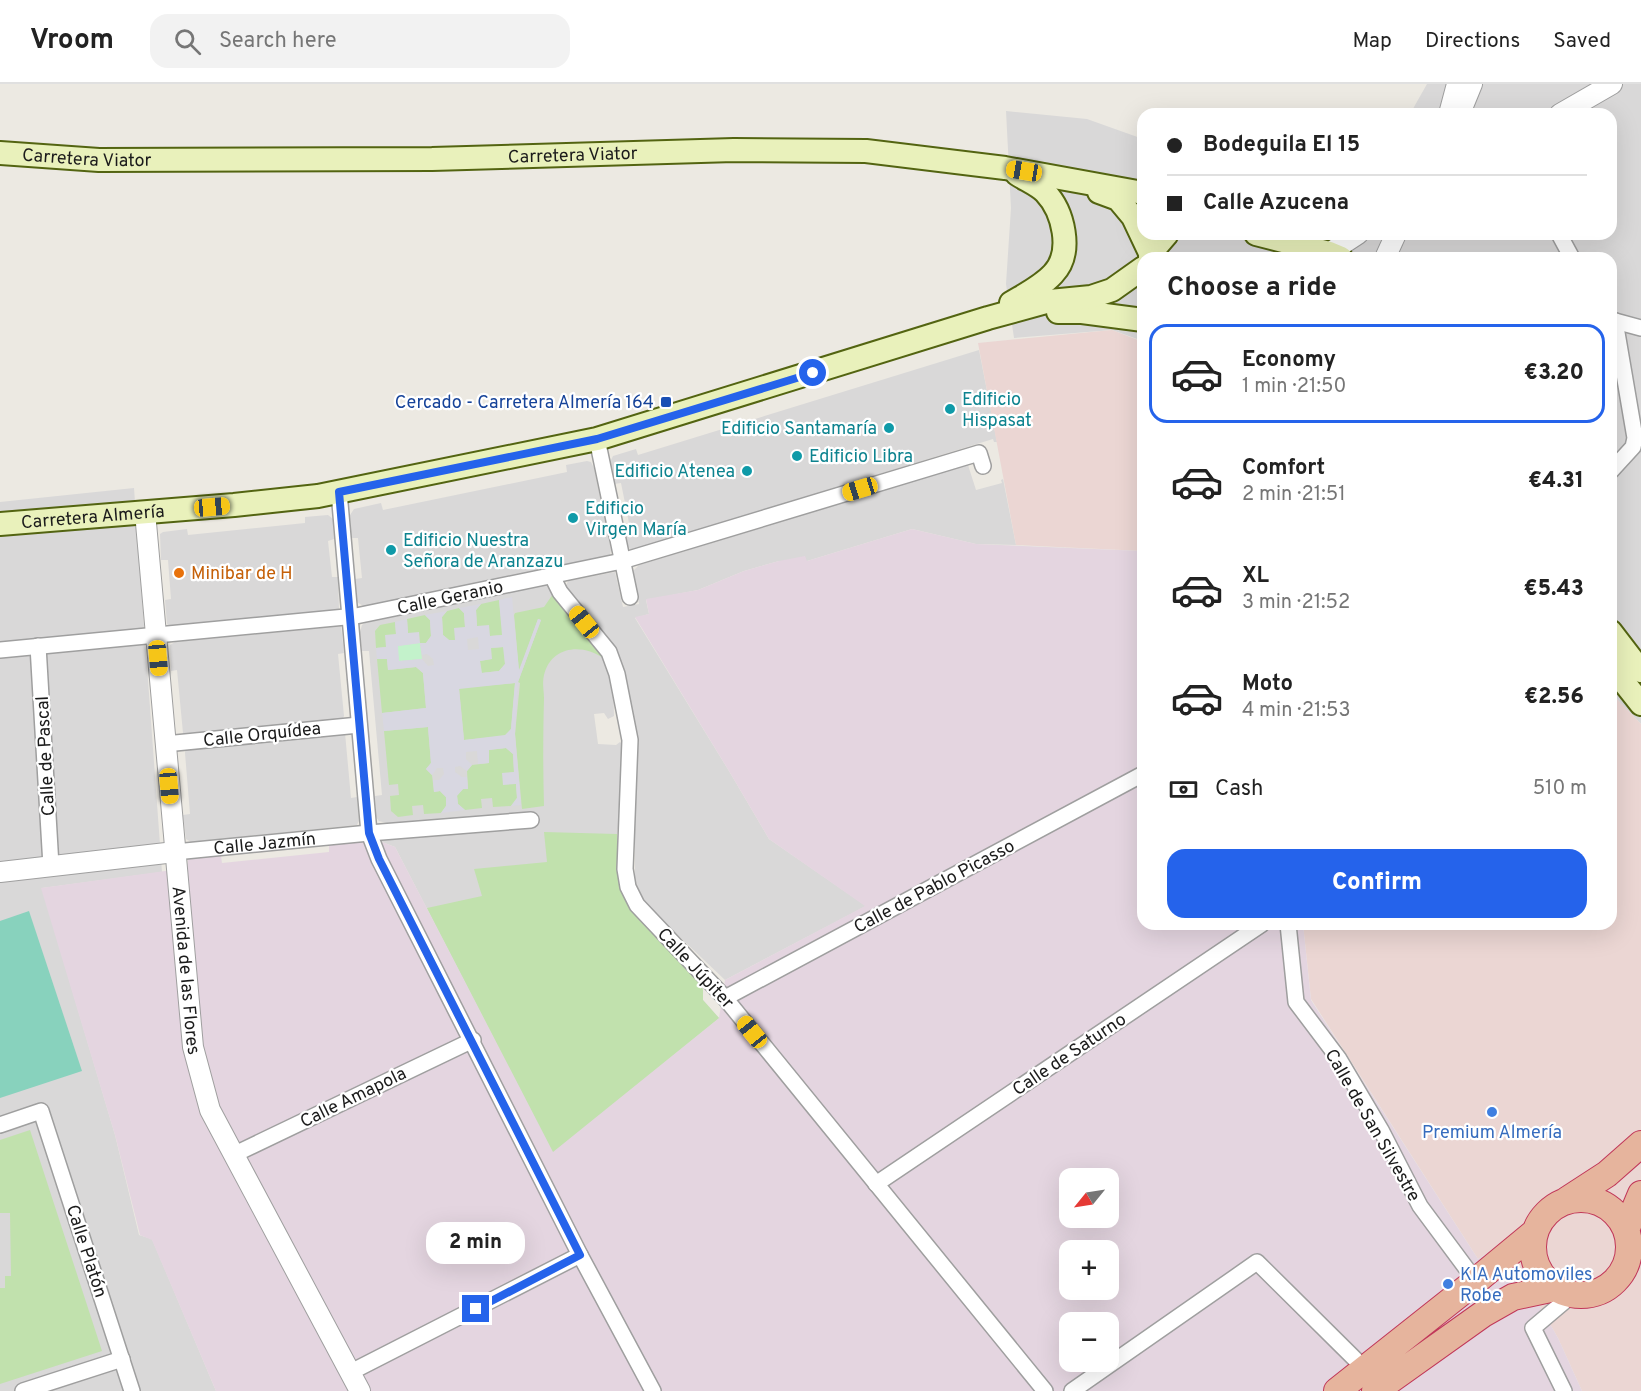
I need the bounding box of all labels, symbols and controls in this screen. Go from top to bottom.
search box [150,14,570,68]
text: Vroom [30,23,114,59]
icon: search [171,25,204,58]
text: Search here [219,28,337,55]
text: Map [1352,28,1392,55]
text: Directions [1425,28,1520,55]
text: Saved [1553,28,1611,55]
text: Bodeguila El 15 [1203,132,1360,159]
street label: Carretera Viator [508,143,638,170]
street label: Carretera Viator [21,145,152,173]
car [1005,159,1043,183]
text: Calle Azucena [1203,190,1349,217]
text: Choose a ride [1167,271,1337,305]
icon: car [1170,347,1224,401]
text: Economy [1242,347,1336,374]
route start [799,359,826,386]
text: €3.20 [1524,360,1584,387]
text: 1 min · 21:50 [1242,374,1346,400]
place label: Edificio Hispasat [962,389,1032,433]
place label: Cercado - Carretera Almería 164 [395,392,654,415]
marker: Cercado - Carretera Almería 164 [659,395,673,409]
marker: Edificio Hispasat [943,402,957,416]
place label: Edificio Santamaría [721,418,877,441]
marker: Edificio Santamaría [882,421,896,435]
place label: Edificio Libra [809,446,913,469]
marker: Edificio Libra [790,449,804,463]
icon: car [1170,455,1224,509]
text: Comfort [1242,455,1325,482]
place label: Edificio Atenea [615,461,735,484]
marker: Edificio Atenea [740,464,754,478]
text: €4.31 [1528,468,1584,495]
car [840,475,880,503]
text: 2 min · 21:51 [1242,482,1346,508]
car [193,496,231,518]
place label: Edificio Virgen María [585,498,687,542]
street label: Carretera Almería [20,501,165,535]
marker: Edificio Virgen María [566,511,580,525]
place label: Edificio Nuestra Señora de Aranzazu [403,530,564,574]
marker: Edificio Nuestra Señora de Aranzazu [384,543,398,557]
place label: Minibar de H [191,563,293,586]
icon: car [1170,563,1224,617]
text: XL [1242,563,1269,590]
marker: Minibar de H [172,566,186,580]
street label: Calle Geranio [395,576,505,621]
text: €5.43 [1524,576,1584,603]
text: 3 min · 21:52 [1242,590,1350,616]
car [566,602,602,642]
car [147,639,169,677]
icon: car [1170,671,1224,725]
text: Moto [1242,671,1293,698]
text: €2.56 [1524,684,1584,711]
street label: Calle de Pascal [32,695,61,817]
text: 4 min · 21:53 [1242,698,1350,724]
street label: Calle Orquídea [202,718,322,753]
car [158,767,180,805]
icon: cash [1167,773,1200,806]
text: Cash [1215,776,1264,803]
text: 510 m [1533,776,1587,802]
street label: Calle Jazmín [212,828,317,861]
street label: Calle de Pablo Picasso [850,835,1019,939]
button: Confirm [1167,849,1587,918]
street label: Avenida de las Flores [166,885,205,1058]
street label: Calle Júpiter [651,924,738,1014]
street label: Calle de Saturno [1009,1009,1131,1102]
car [734,1012,770,1052]
street label: Calle de San Silvestre [1319,1045,1425,1206]
street label: Calle Amapola [297,1063,411,1134]
marker: Premium Almería [1485,1105,1499,1119]
place label: Premium Almería [1422,1122,1562,1145]
north arrow [1059,1168,1119,1228]
map controls [1059,1168,1119,1372]
street label: Calle Platón [60,1202,111,1301]
callout: 2 min [426,1222,526,1264]
text: 2 min [449,1230,502,1256]
button: + [1059,1240,1119,1300]
place label: KIA Automoviles Robe [1460,1264,1592,1308]
marker: KIA Automoviles Robe [1441,1277,1455,1291]
route end [462,1295,489,1322]
button: − [1059,1312,1119,1372]

